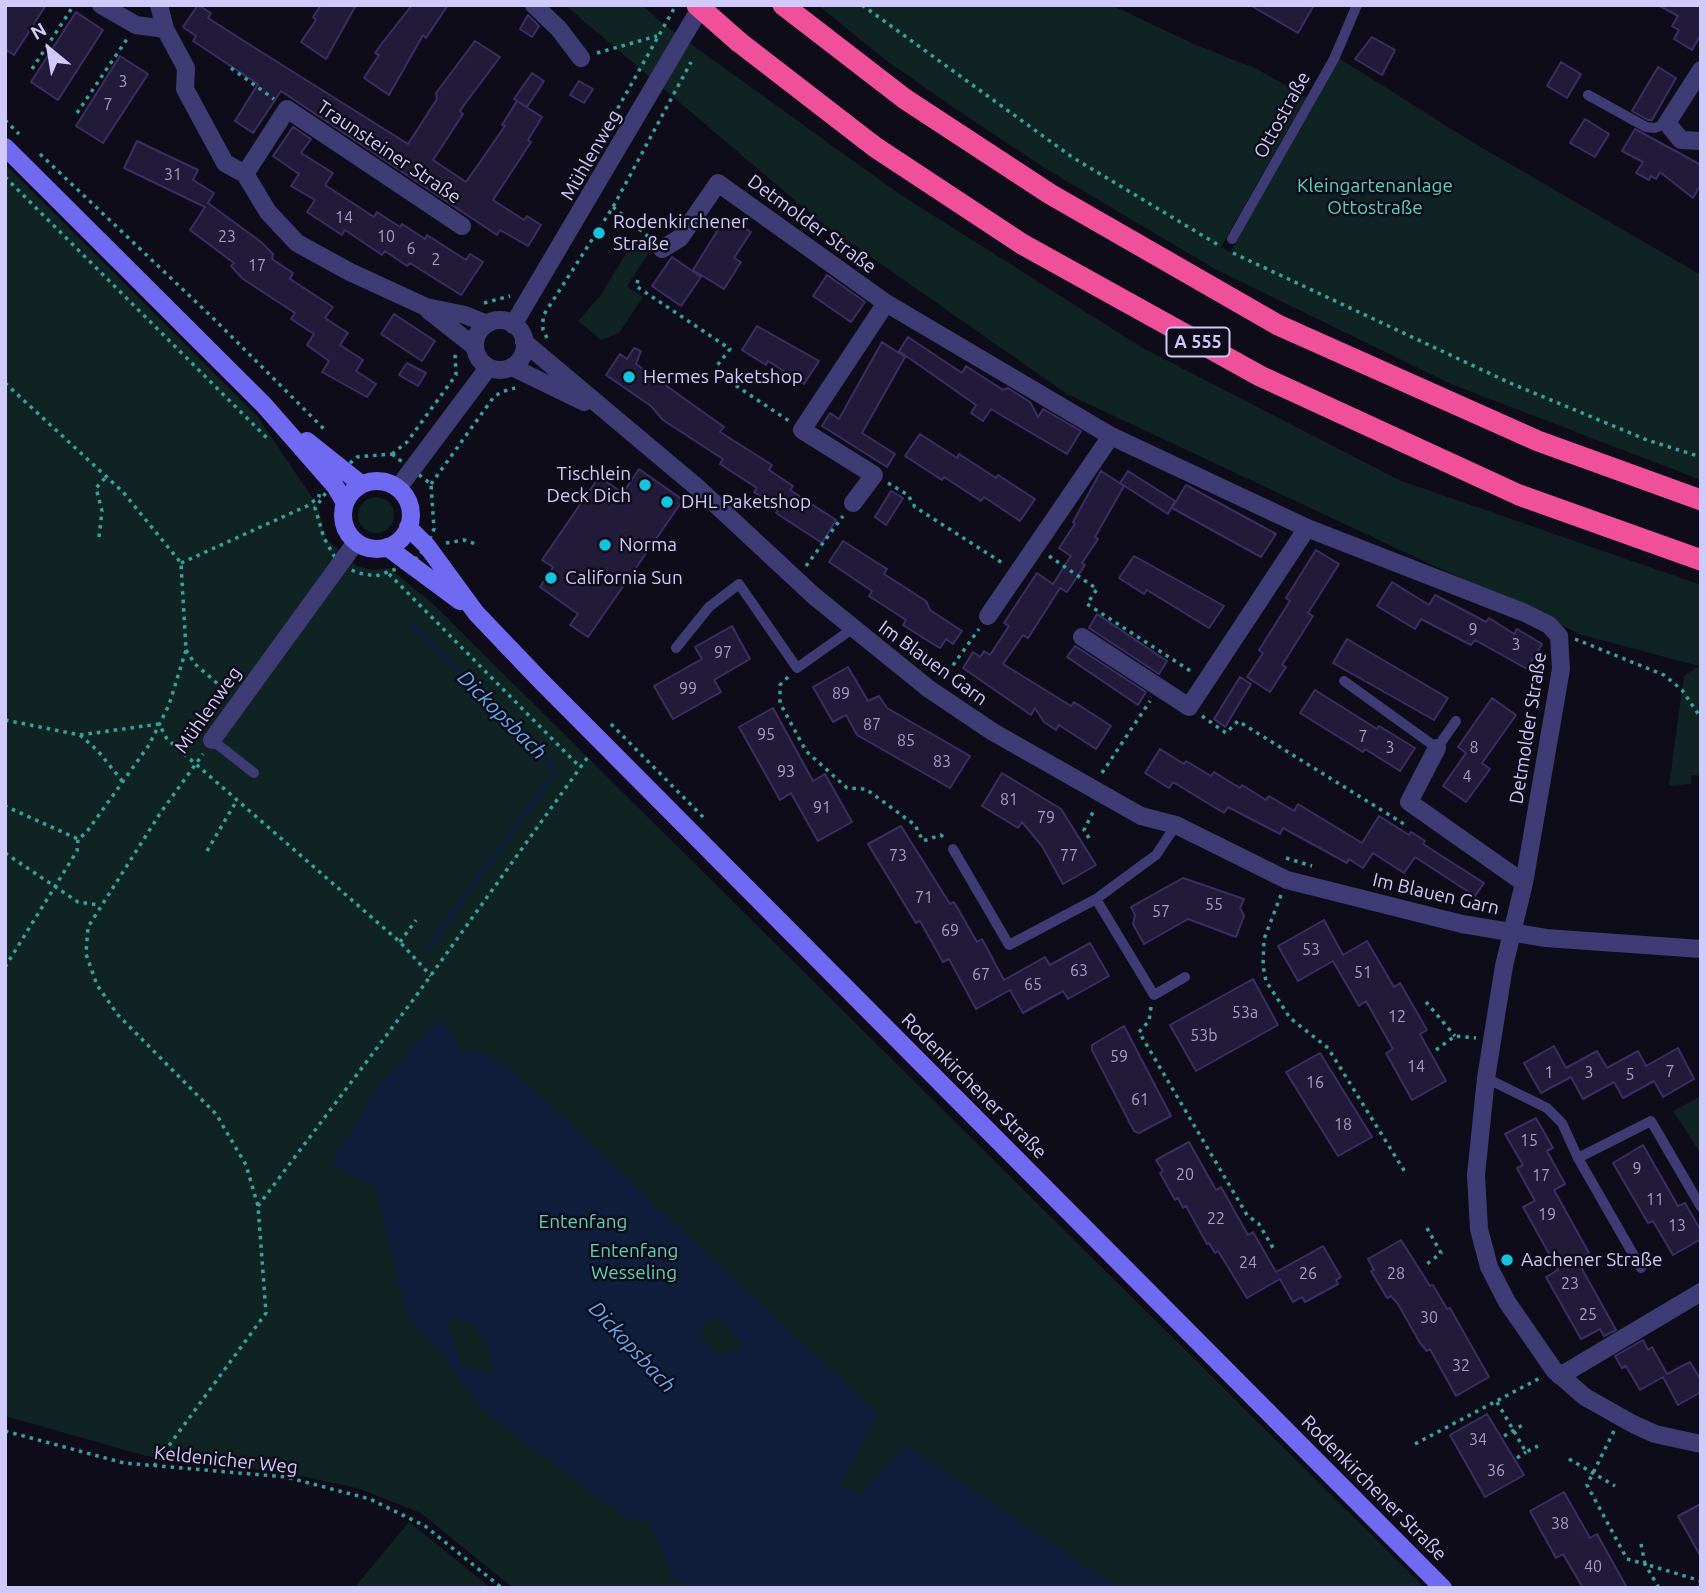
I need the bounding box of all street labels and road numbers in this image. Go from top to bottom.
street label: Ottostraße [1249,68,1315,162]
street label: Traunsteiner Straße [313,95,465,209]
street label: Mühlenweg [556,106,626,204]
street label: Detmolder Straße [743,170,881,278]
road number: A 555 [1166,328,1230,356]
street label: Im Blauen Garn [874,616,992,710]
street label: Detmolder Straße [1505,650,1551,806]
street label: Mühlenweg [170,662,246,758]
street label: Im Blauen Garn [1370,868,1502,920]
street label: Rodenkirchener Straße [897,1009,1051,1163]
street label: Rodenkirchener Straße [1297,1411,1451,1565]
street label: Keldenicher Weg [153,1441,299,1479]

